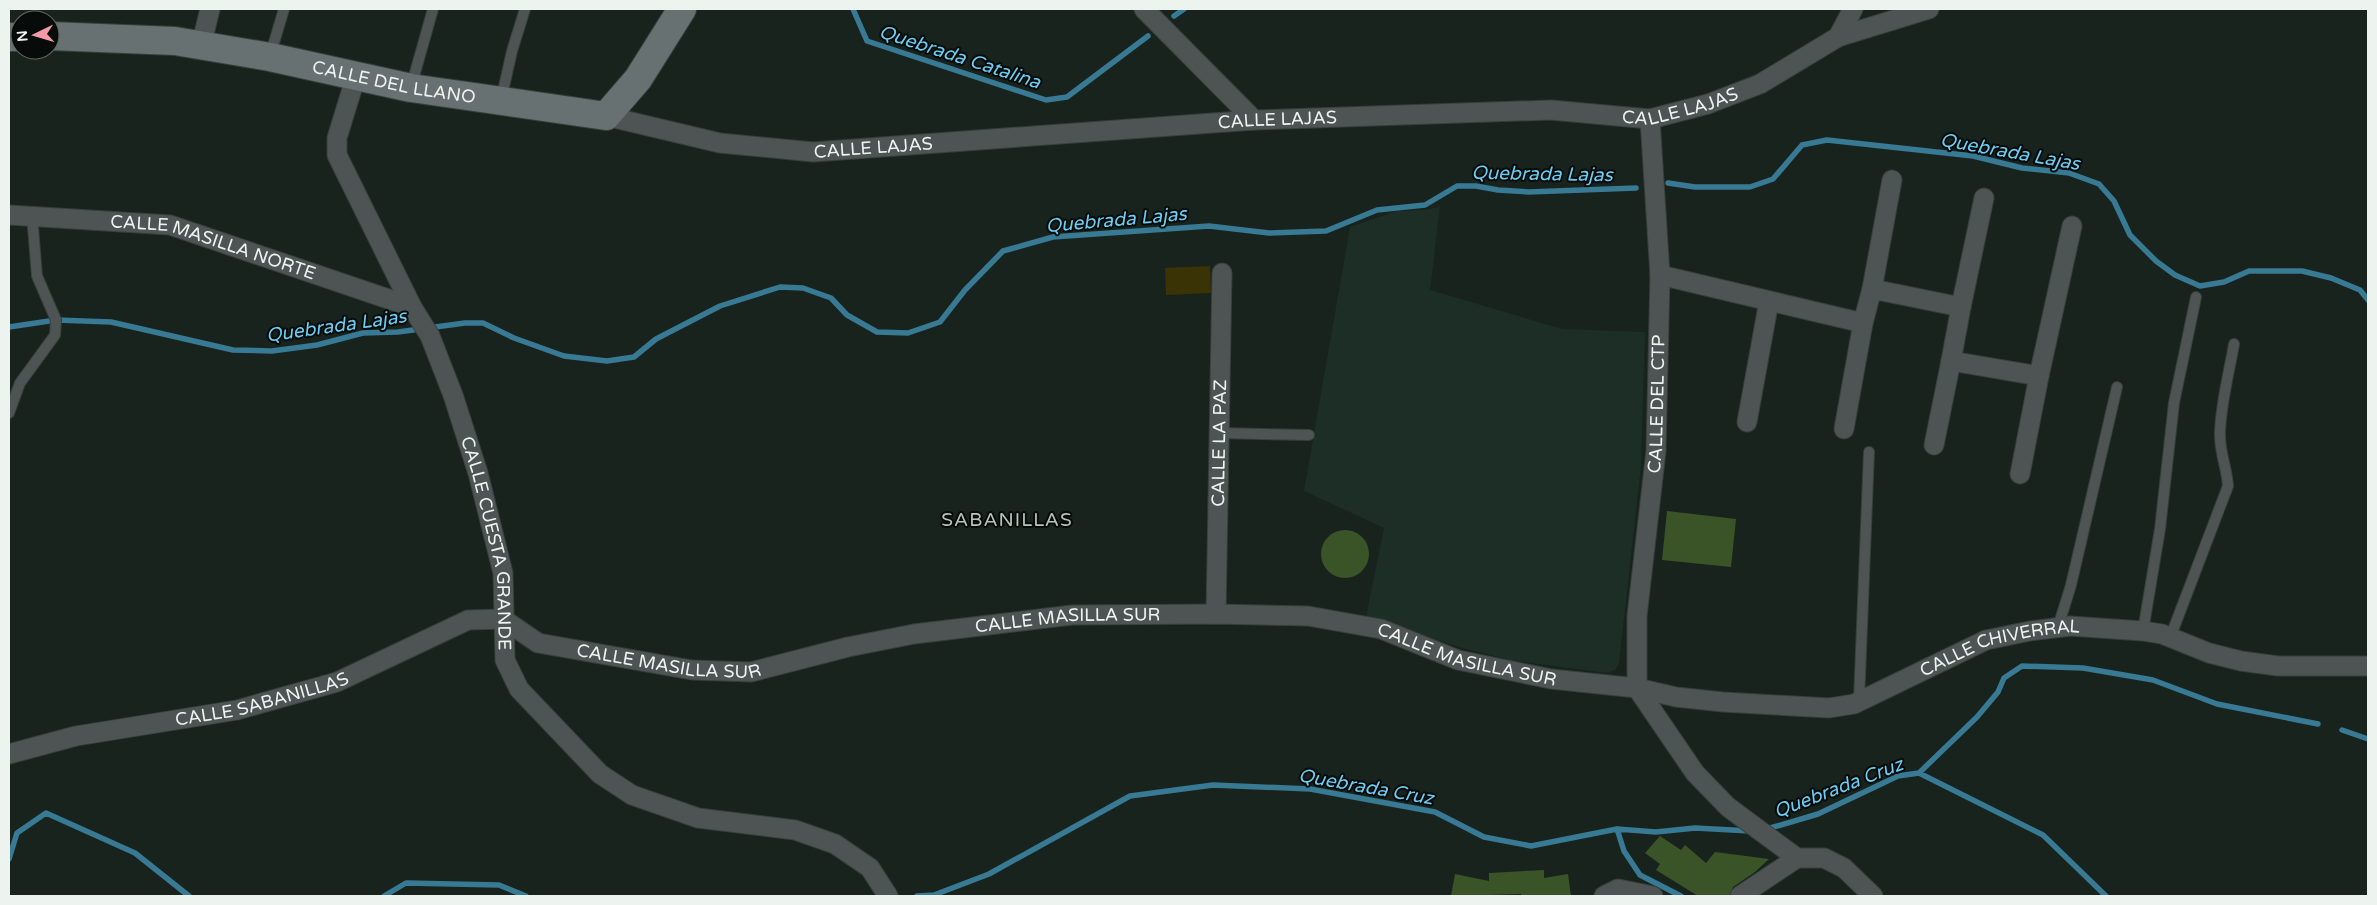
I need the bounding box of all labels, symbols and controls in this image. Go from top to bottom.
north arrow [10,10,60,60]
water label: Quebrada Catalina [876,20,1044,94]
text: N [14,30,32,42]
street label: CALLE DEL LLANO [310,56,477,108]
street label: CALLE LAJAS [1621,82,1741,130]
street label: CALLE LAJAS [1217,106,1337,134]
water label: Quebrada Lajas [1938,129,2083,175]
street label: CALLE LAJAS [813,132,934,163]
water label: Quebrada Lajas [1471,162,1615,186]
water label: Quebrada Lajas [1045,203,1189,237]
street label: CALLE MASILLA NORTE [110,210,319,285]
water label: Quebrada Lajas [265,305,410,347]
street label: CALLE DEL CTP [1643,335,1670,474]
street label: CALLE LA PAZ [1207,379,1231,507]
street label: CALLE CUESTA GRANDE [456,434,516,651]
district label: SABANILLAS [941,509,1073,531]
street label: CALLE MASILLA SUR [974,603,1160,638]
street label: CALLE CHIVERRAL [1916,615,2081,682]
street label: CALLE MASILLA SUR [1374,618,1558,691]
street label: CALLE MASILLA SUR [575,639,763,683]
street label: CALLE SABANILLAS [174,667,352,731]
water label: Quebrada Cruz [1771,753,1907,823]
water label: Quebrada Cruz [1297,764,1436,810]

